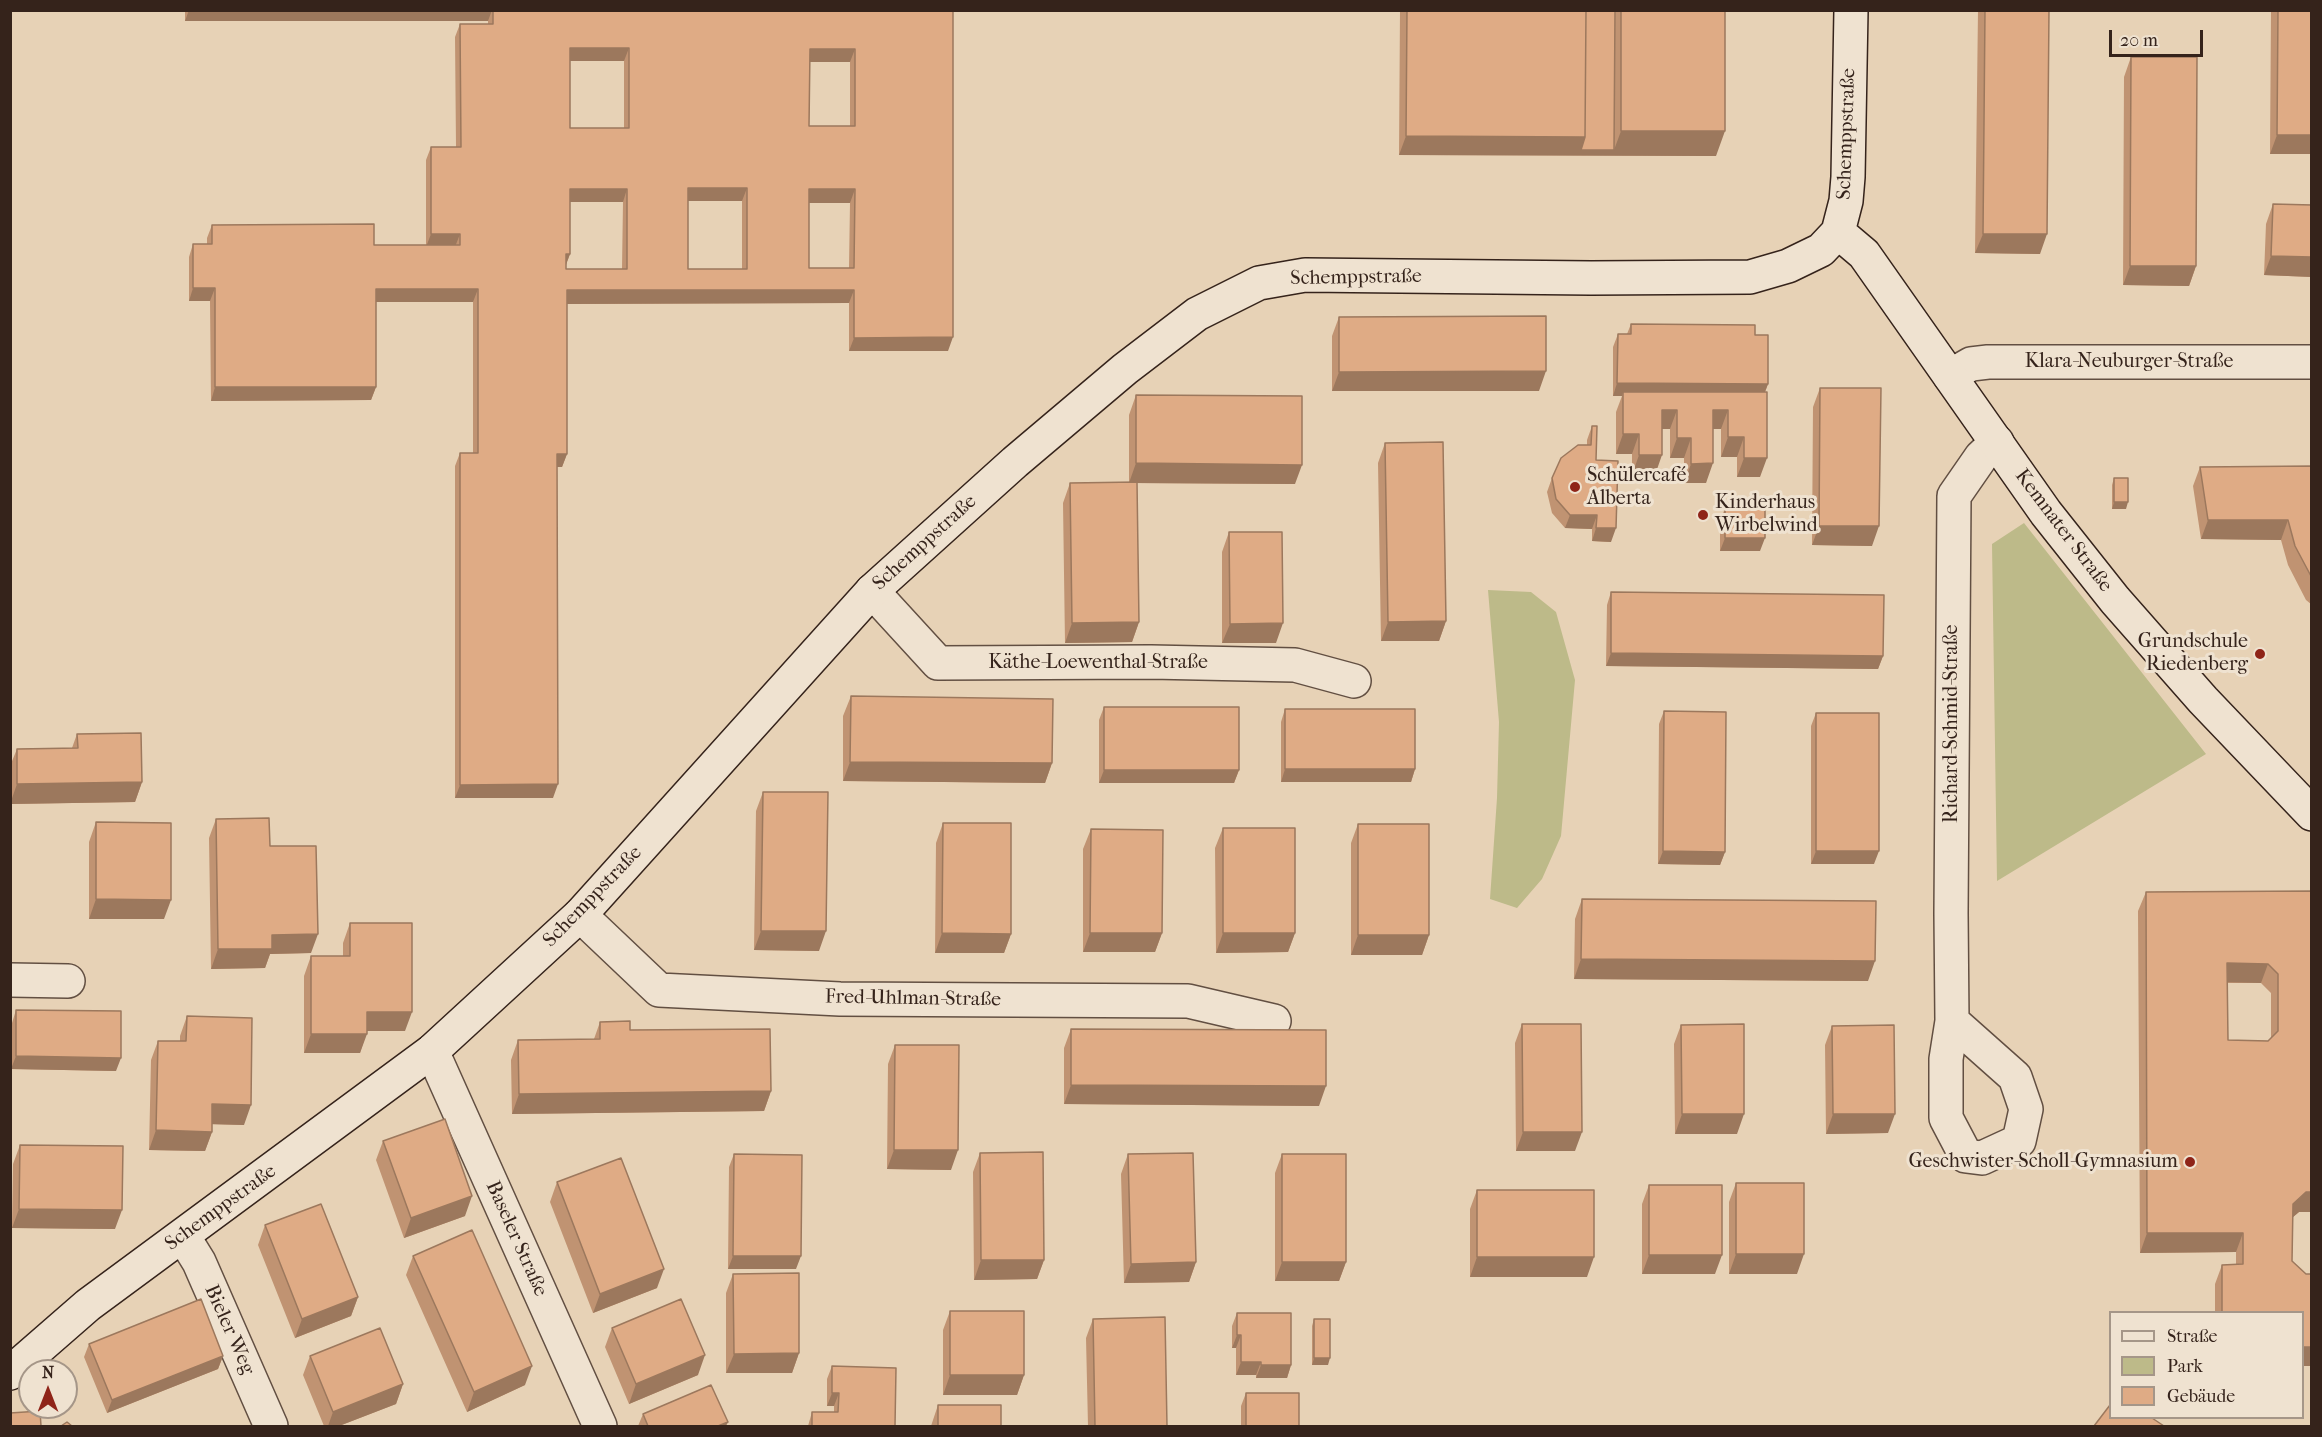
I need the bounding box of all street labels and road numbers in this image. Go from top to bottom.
street label: Schemppstraße [1833,68,1861,200]
street label: Schemppstraße [1290,265,1422,291]
street label: Klara-Neuburger-Straße [2025,350,2233,374]
street label: Kemnater Straße [2009,465,2117,597]
street label: Schemppstraße [868,490,982,596]
street label: Richard-Schmid-Straße [1940,625,1964,823]
street label: Käthe-Loewenthal-Straße [988,651,1208,675]
street label: Schemppstraße [539,841,647,953]
street label: Fred-Uhlman-Straße [825,985,1001,1013]
street label: Schemppstraße [161,1160,281,1256]
street label: Baseler Straße [480,1178,552,1300]
street label: Bieler Weg [199,1281,259,1379]

